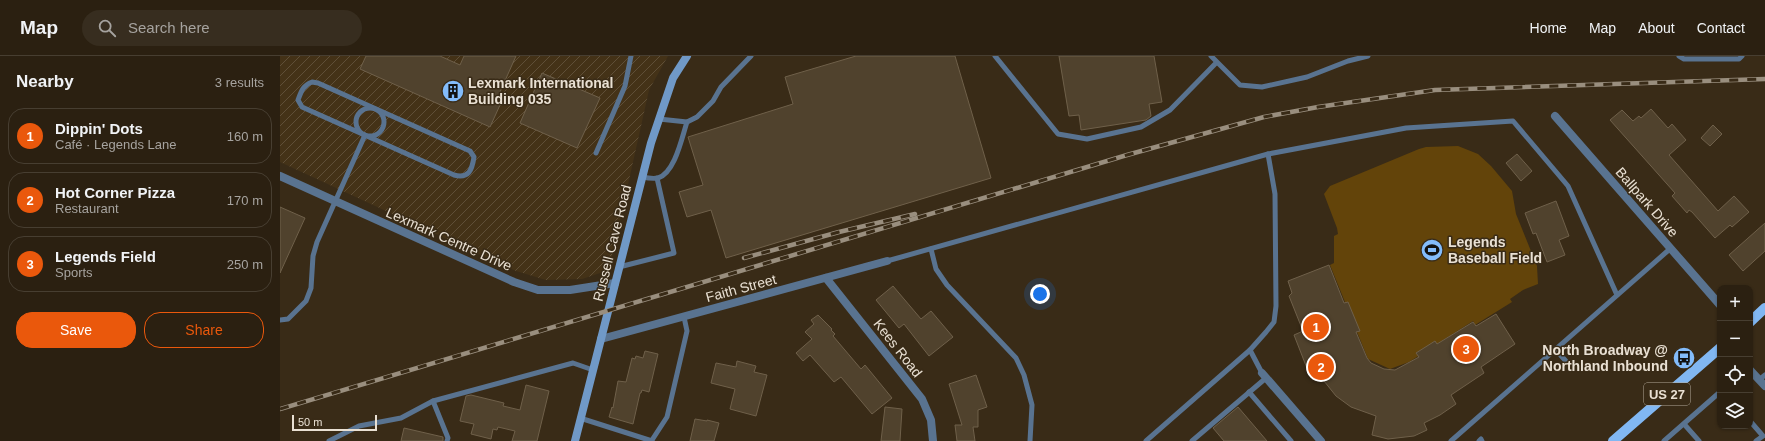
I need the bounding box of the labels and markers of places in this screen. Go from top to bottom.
place label: Lexmark International Building 035 [468,75,614,107]
building icon: Lexmark International Building 035 [440,78,466,104]
place label: Legends Baseball Field [1448,234,1542,266]
sports icon: Legends Baseball Field [1419,237,1445,263]
pin: 1 [1303,312,1329,342]
pin: 3 [1453,334,1479,364]
place label: North Broadway @ Northland Inbound [1542,342,1668,374]
bus stop icon: North Broadway @ Northland Inbound [1671,345,1697,371]
pin: 2 [1308,352,1334,382]

